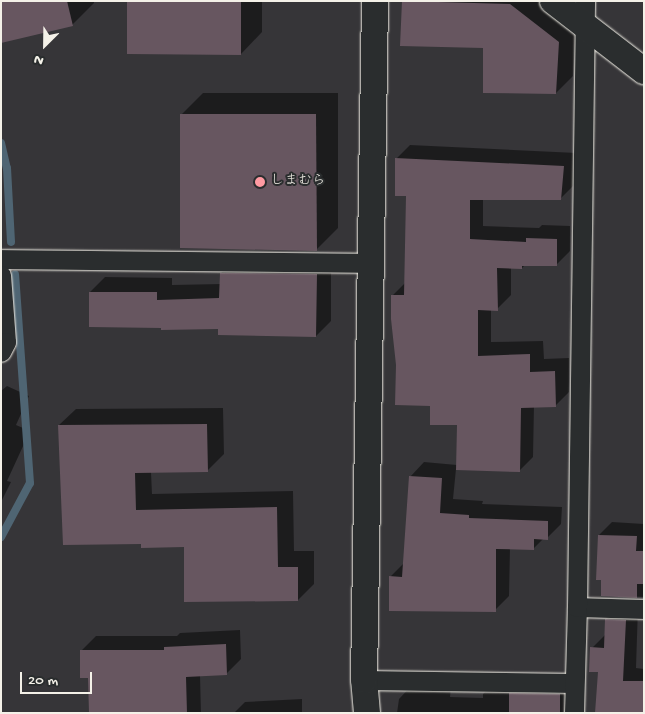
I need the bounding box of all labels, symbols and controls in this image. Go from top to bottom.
north arrow [20,20,70,70]
text: N [31,50,46,69]
place label: しまむら [270,174,326,190]
marker: しまむら [254,176,266,188]
scale bar [22,662,95,694]
text: 20 m [28,672,58,690]

